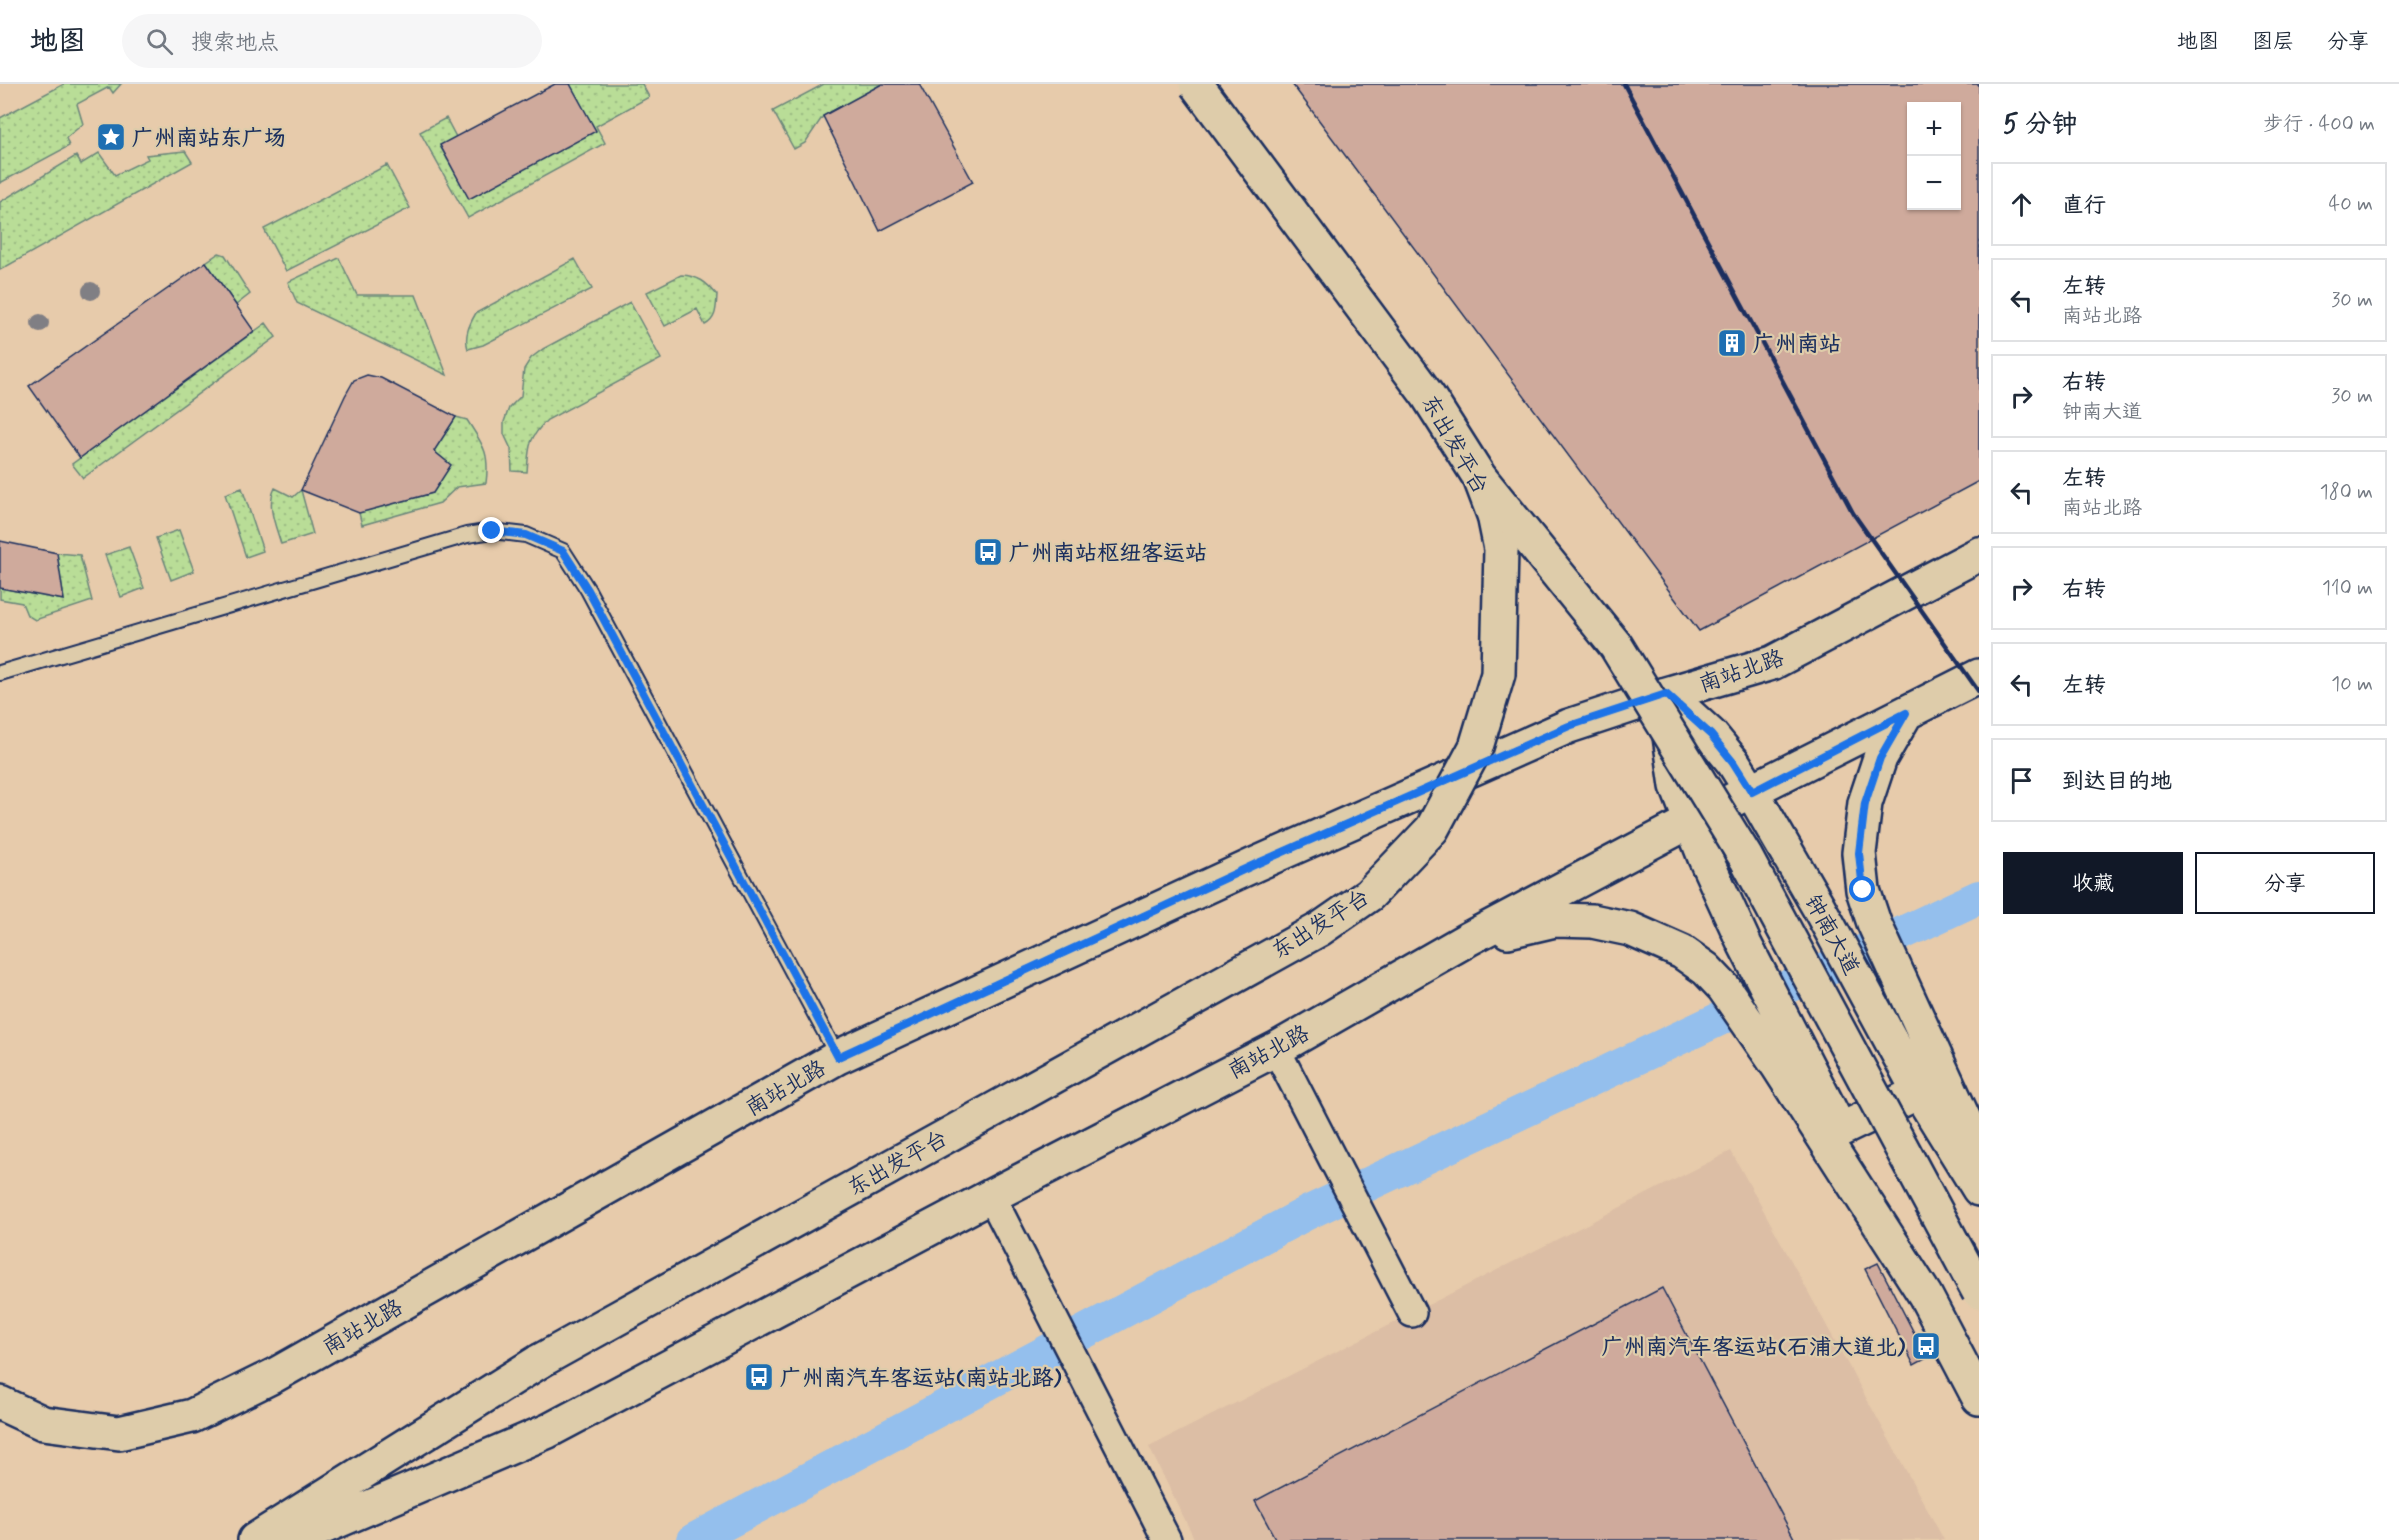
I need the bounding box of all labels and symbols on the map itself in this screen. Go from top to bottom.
place icon: 广州南站东广场 [95,121,127,153]
place label: 广州南站东广场 [132,125,286,153]
building icon: 广州南站 [1716,327,1748,359]
place label: 广州南站 [1753,331,1841,359]
street label: 东出发平台 [1415,390,1494,500]
route end [478,517,504,543]
bus stop icon: 广州南站枢纽客运站 [972,536,1004,568]
place label: 广州南站枢纽客运站 [1009,540,1207,568]
street label: 南站北路 [1695,644,1788,699]
route start [1849,876,1875,902]
street label: 东出发平台 [1267,884,1375,966]
street label: 钟南大道 [1798,890,1865,980]
street label: 南站北路 [1224,1020,1314,1086]
street label: 南站北路 [741,1055,831,1123]
street label: 东出发平台 [843,1125,953,1203]
street label: 南站北路 [318,1294,408,1362]
bus stop icon: 广州南汽车客运站(石浦大道北) [1910,1330,1942,1362]
place label: 广州南汽车客运站(石浦大道北) [1602,1334,1905,1362]
bus stop icon: 广州南汽车客运站(南站北路) [743,1361,775,1393]
place label: 广州南汽车客运站(南站北路) [780,1365,1061,1393]

